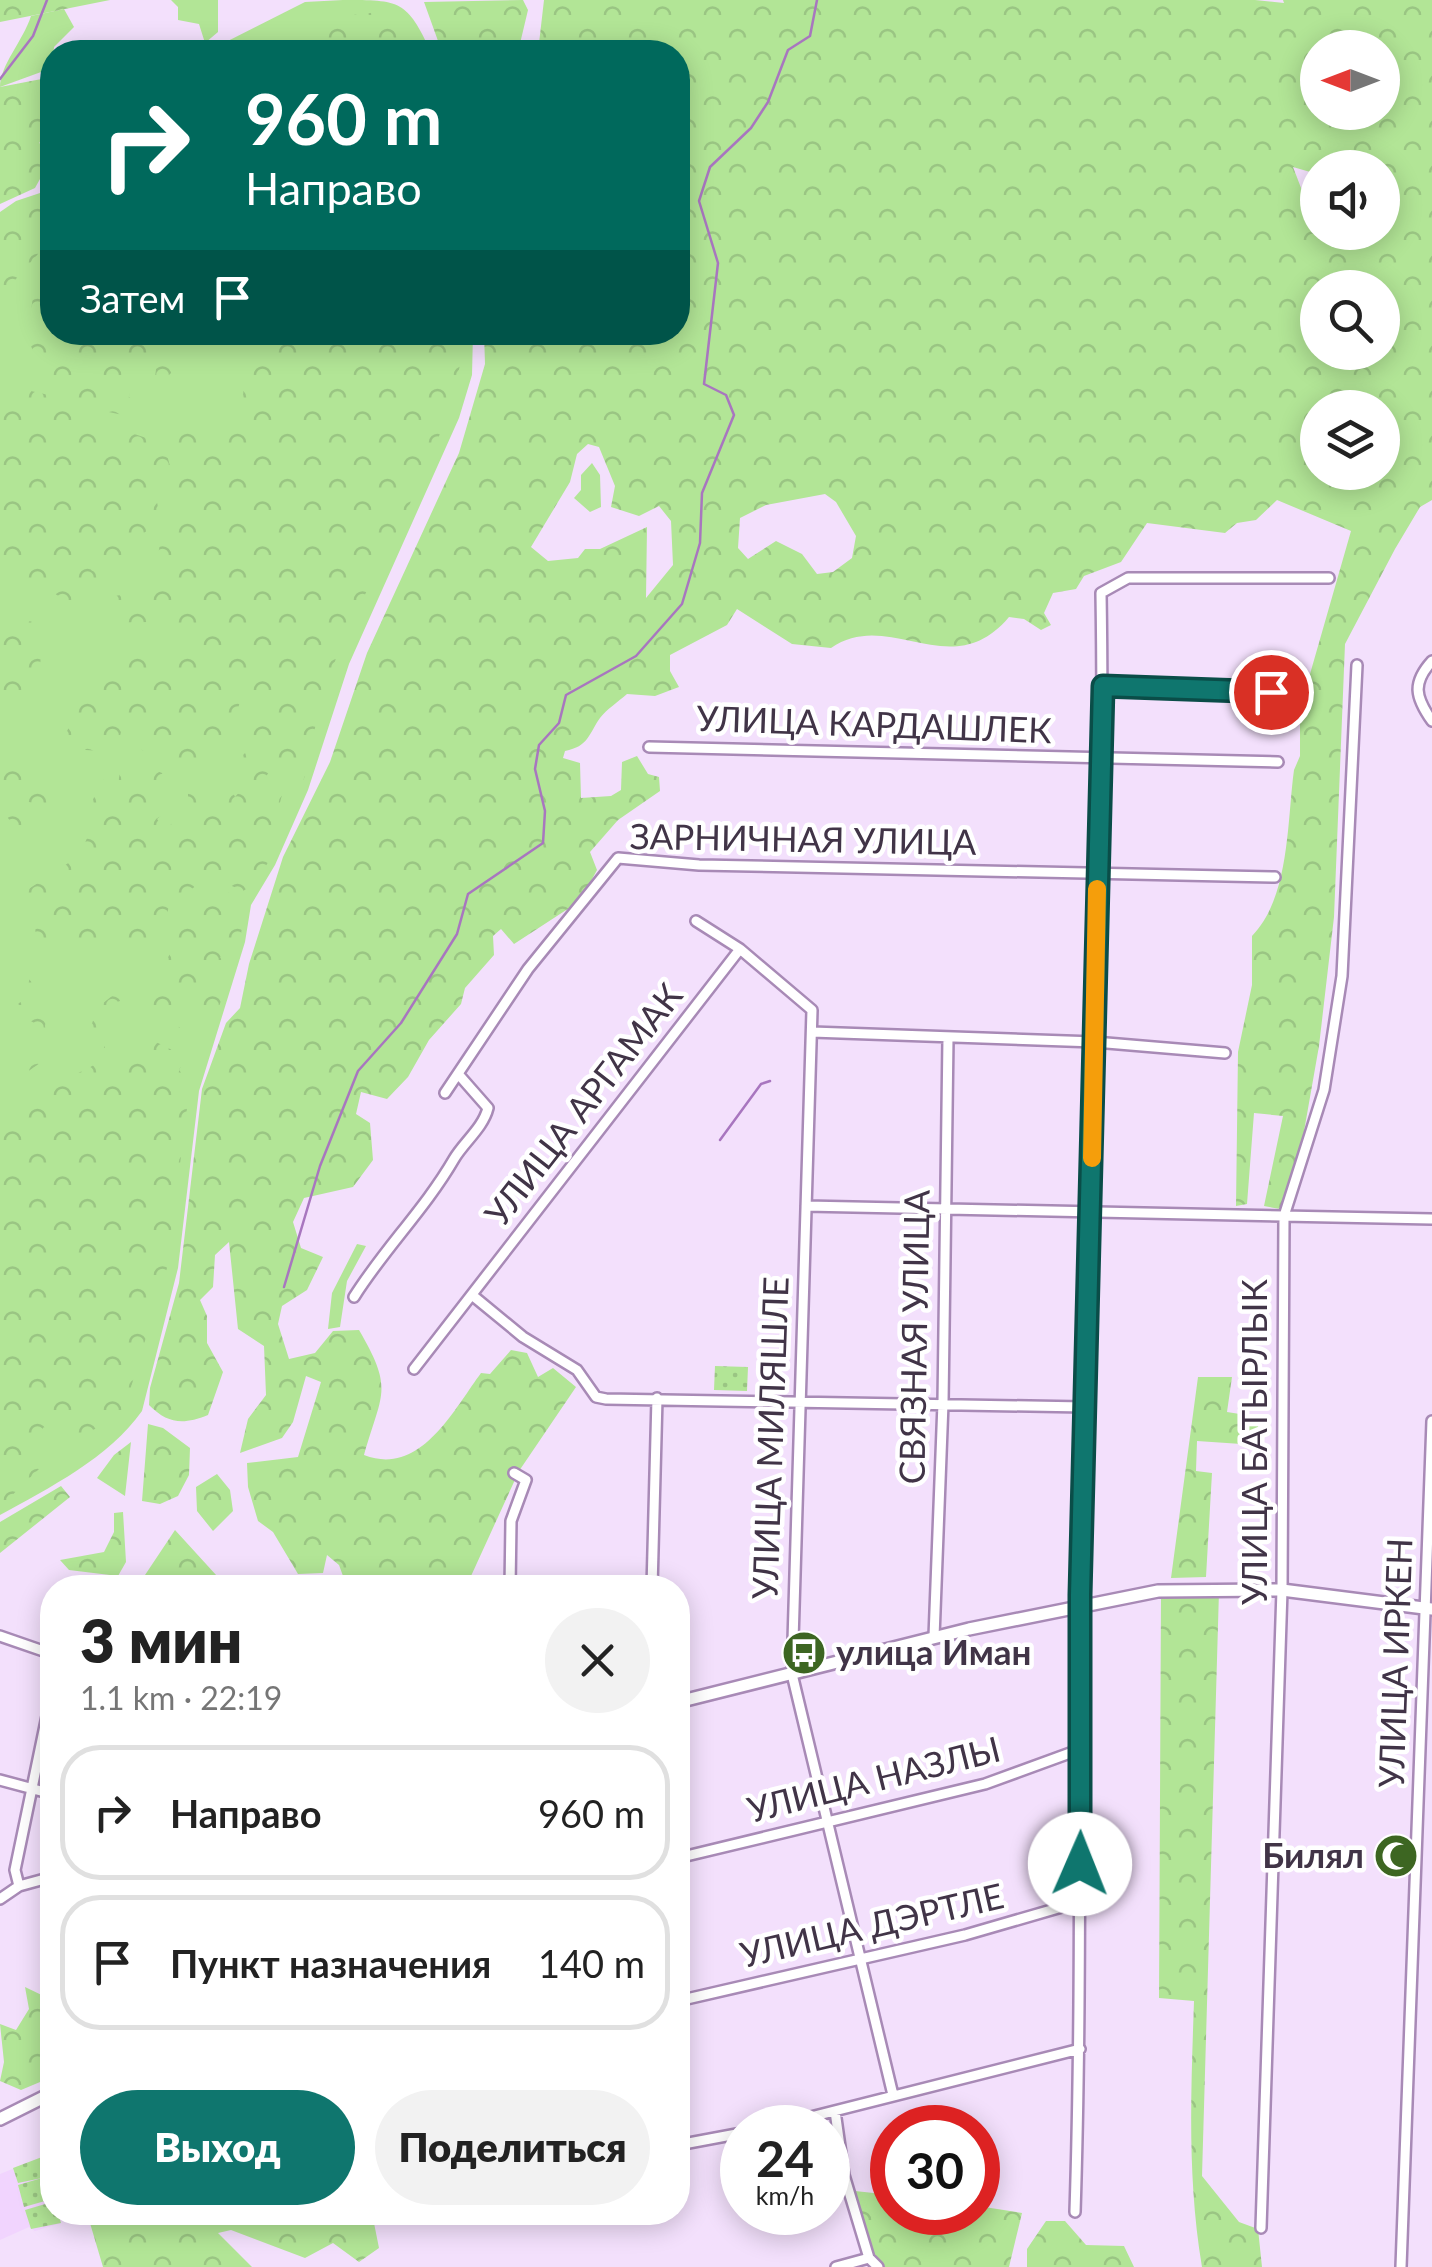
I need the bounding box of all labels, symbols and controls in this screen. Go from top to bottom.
north arrow [1300,30,1400,130]
map controls [1300,30,1400,490]
text: 960 m [245,76,442,160]
icon: right [80,80,210,210]
button: sound [1300,150,1400,250]
text: Направо [245,161,422,215]
icon: arrive [205,270,260,325]
button: search [1300,270,1400,370]
text: Затем [80,275,185,321]
button: layers [1300,390,1400,490]
pin [1229,650,1314,735]
icon: arrive [1244,665,1299,720]
street label: УЛИЦА КАРДАШЛЕК [696,696,1053,750]
street label: ЗАРНИЧНАЯ УЛИЦА [629,814,977,862]
street label: УЛИЦА АРГАМАК [475,974,690,1233]
street label: СВЯЗНАЯ УЛИЦА [889,1189,937,1485]
street label: УЛИЦА МИЛЯШЛЕ [742,1276,796,1600]
street label: УЛИЦА БАТЫРЛЫК [1232,1279,1274,1605]
street label: УЛИЦА ИРКЕН [1369,1537,1419,1789]
text: 3 мин [80,1604,242,1676]
button: close [545,1608,650,1713]
bus stop icon: улица Иман [781,1630,827,1676]
place label: улица Иман [836,1630,1031,1672]
text: 1.1 km · 22:19 [80,1678,282,1717]
street label: УЛИЦА НАЗЛЫ [743,1726,1004,1830]
icon: right [85,1785,140,1840]
text: Направо [170,1790,322,1836]
text: 960 m [538,1790,645,1836]
position arrow [1028,1812,1132,1916]
place label: Билял [1262,1833,1364,1875]
mosque icon: Билял [1373,1833,1419,1879]
street label: УЛИЦА ДЭРТЛЕ [736,1873,1007,1975]
icon: arrive [85,1935,140,1990]
text: Пункт назначения [170,1940,491,1986]
text: 140 m [538,1940,645,1986]
button: Выход [80,2090,355,2205]
button: Поделиться [375,2090,650,2205]
speed limit sign: 30 [870,2105,1000,2235]
text: 24 [756,2128,814,2188]
text: km/h [756,2180,814,2210]

